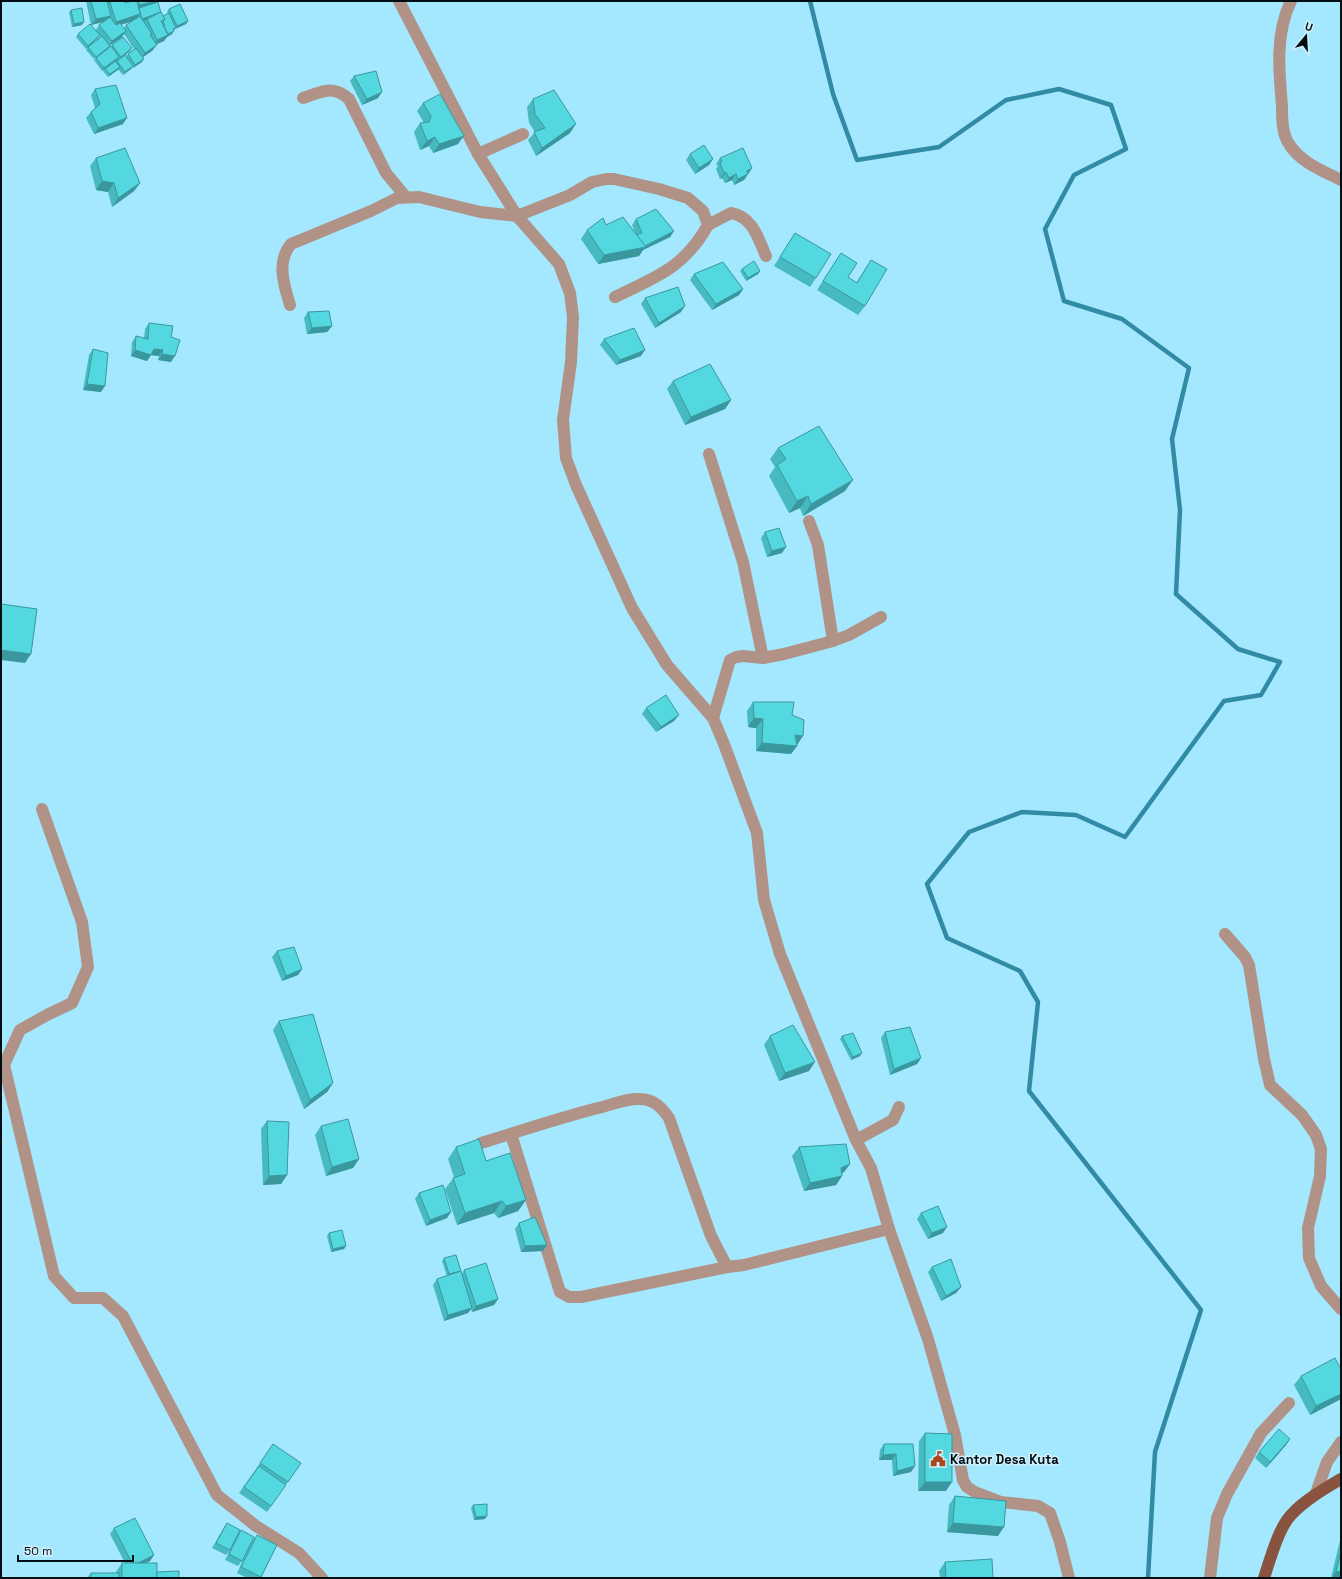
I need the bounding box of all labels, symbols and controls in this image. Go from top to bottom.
north arrow [1286,16,1326,56]
text: U [1303,19,1315,34]
public building icon: Kantor Desa Kuta [929,1450,947,1468]
place label: Kantor Desa Kuta [950,1451,1059,1468]
scale bar [18,1537,133,1563]
text: 50 m [24,1543,52,1559]

